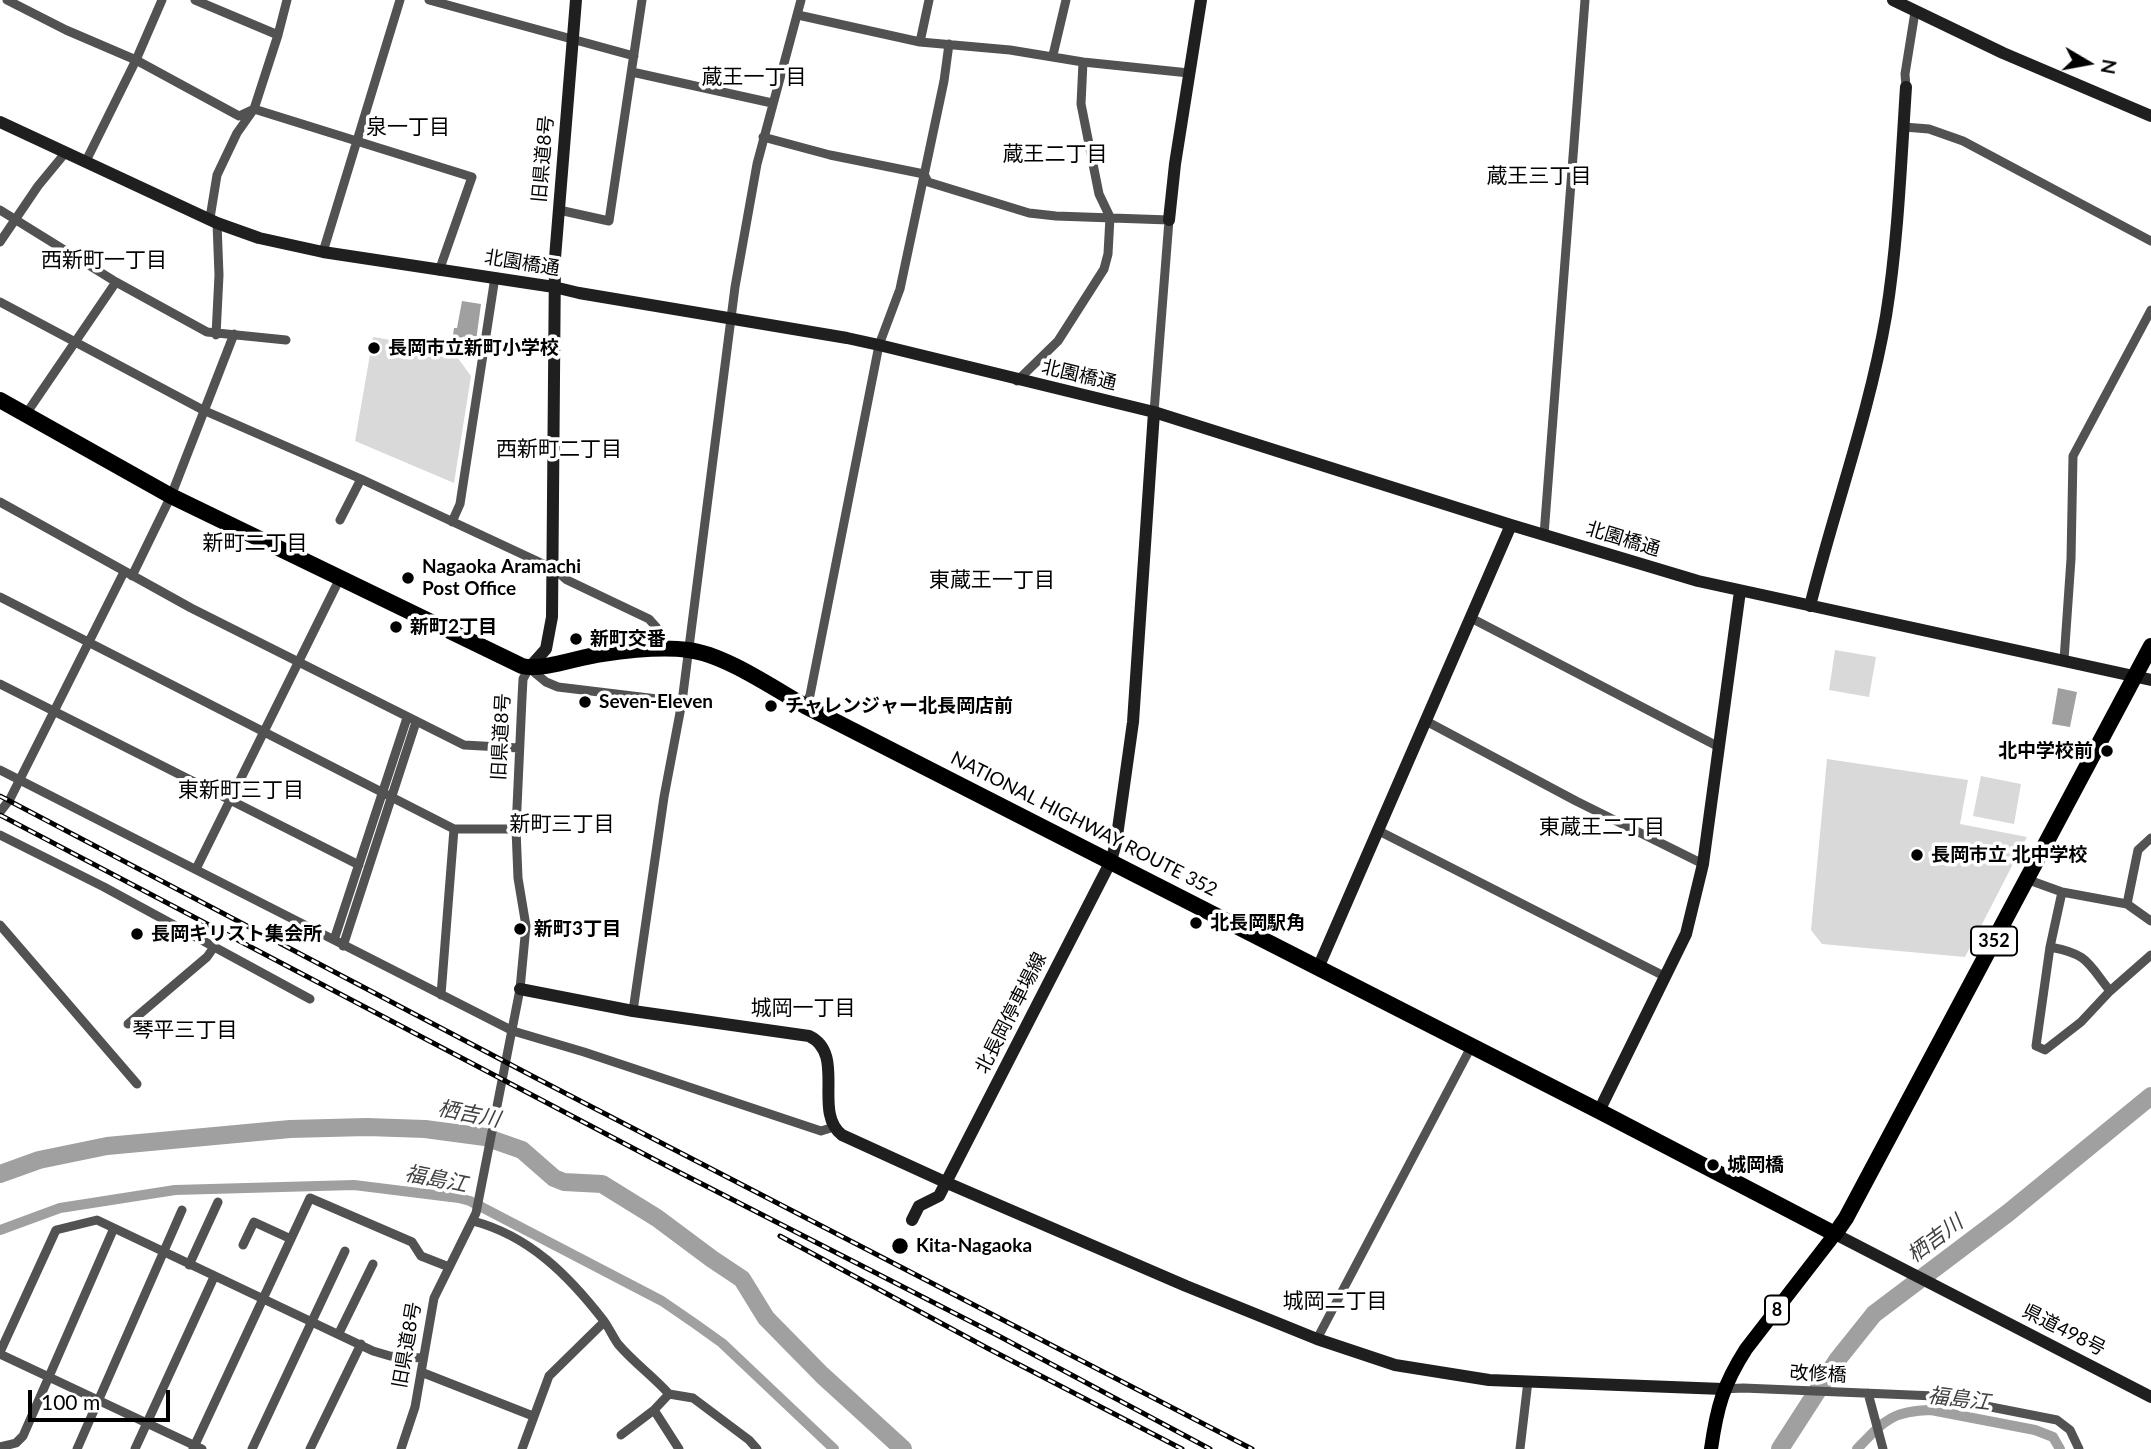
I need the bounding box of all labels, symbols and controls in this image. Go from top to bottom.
north arrow [2053,28,2123,98]
text: N [2097,58,2122,76]
district label: 蔵王一丁目 [702,64,806,90]
district label: 泉一丁目 [366,114,450,140]
street label: 旧県道8号 [528,115,558,203]
district label: 蔵王二丁目 [1003,141,1107,167]
district label: 蔵王三丁目 [1487,163,1591,189]
street label: 北園橋通 [483,246,561,280]
district label: 西新町一丁目 [41,247,167,273]
place label: 長岡市立新町小学校 [388,337,559,359]
marker: 長岡市立新町小学校 [366,340,382,356]
street label: 北園橋通 [1039,355,1119,395]
district label: 西新町二丁目 [496,436,622,462]
street label: 北園橋通 [1583,517,1663,561]
district label: 新町二丁目 [203,530,307,556]
place label: Nagaoka Aramachi Post Office [422,556,581,600]
district label: 東蔵王一丁目 [929,567,1055,593]
marker: Nagaoka Aramachi Post Office [400,570,416,586]
place label: 新町2丁目 [410,616,497,638]
marker: 新町2丁目 [388,619,404,635]
place label: 新町交番 [590,628,666,650]
marker: 新町交番 [568,631,584,647]
place label: Seven-Eleven [599,691,713,713]
street label: 旧県道8号 [487,693,515,781]
marker: Seven-Eleven [577,694,593,710]
place label: チャレンジャー北長岡店前 [785,695,1013,717]
marker: チャレンジャー北長岡店前 [763,698,779,714]
place label: 北中学校前 [1998,740,2093,762]
marker: 北中学校前 [2099,743,2115,759]
street label: NATIONAL HIGHWAY ROUTE 352 [947,747,1221,901]
district label: 東新町三丁目 [178,777,304,803]
district label: 新町三丁目 [510,811,614,837]
district label: 東蔵王二丁目 [1539,814,1665,840]
place label: 長岡市立 北中学校 [1931,844,2088,866]
marker: 長岡市立 北中学校 [1909,847,1925,863]
place label: 北長岡駅角 [1210,912,1305,934]
marker: 北長岡駅角 [1188,915,1204,931]
place label: 新町3丁目 [534,918,621,940]
marker: 新町3丁目 [512,921,528,937]
place label: 長岡キリスト集会所 [151,923,322,945]
marker: 長岡キリスト集会所 [129,926,145,942]
road number: 352 [1971,926,2017,956]
street label: 北長岡停車場線 [971,949,1051,1077]
district label: 城岡一丁目 [751,995,855,1021]
district label: 琴平三丁目 [133,1017,237,1043]
water label: 栖吉川 [436,1096,502,1132]
place label: 城岡橋 [1727,1154,1784,1176]
marker: 城岡橋 [1705,1157,1721,1173]
water label: 福島江 [403,1161,469,1197]
water label: 栖吉川 [1902,1210,1968,1268]
place label: Kita-Nagaoka [916,1235,1032,1257]
marker: Kita-Nagaoka [890,1236,910,1256]
district label: 城岡二丁目 [1283,1288,1387,1314]
road number: 8 [1765,1296,1789,1324]
street label: 県道498号 [2019,1299,2109,1361]
street label: 旧県道8号 [388,1300,426,1390]
street label: 改修橋 [1789,1361,1847,1387]
scale bar [32,1376,173,1420]
water label: 福島江 [1926,1383,1992,1415]
text: 100 m [41,1389,100,1414]

